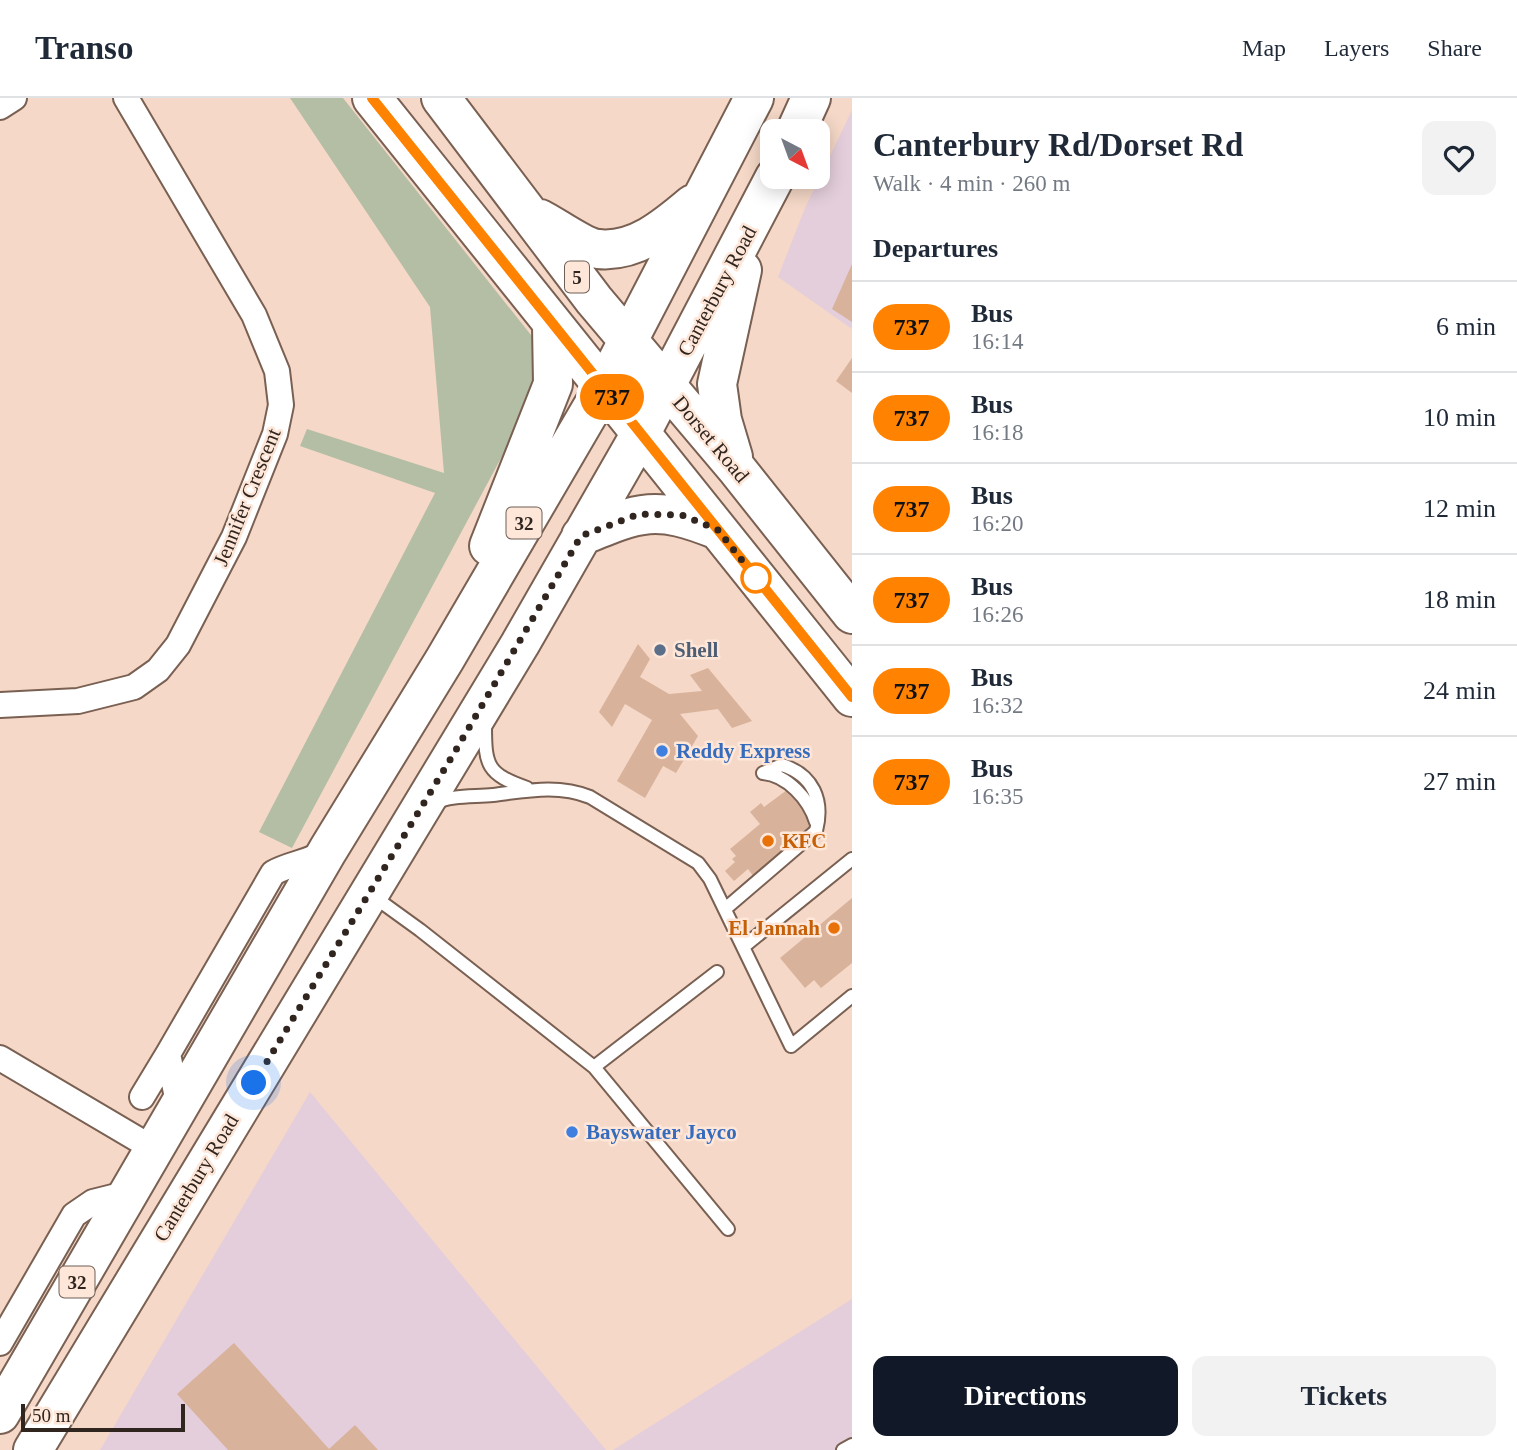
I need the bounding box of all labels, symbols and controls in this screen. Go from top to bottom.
text: Transo [35,30,133,66]
text: Map [1242,35,1286,61]
text: Layers [1324,35,1389,61]
text: Share [1427,35,1482,61]
north arrow [760,119,830,189]
map controls [760,119,830,189]
button: heart [1422,121,1496,195]
text: Canterbury Rd/Dorset Rd [873,127,1243,163]
text: Walk · 4 min · 260 m [873,171,1070,196]
street label: Canterbury Road [673,221,762,360]
text: Departures [873,234,998,263]
road number: 5 [565,262,589,293]
text: Bus [971,299,1013,328]
text: 6 min [1436,312,1496,341]
text: 737 [894,314,930,340]
text: 16:14 [971,329,1023,354]
line badge: 737 [572,374,652,420]
text: 737 [594,384,630,410]
text: Bus [971,390,1013,419]
street label: Dorset Road [668,391,754,488]
text: 10 min [1423,403,1496,432]
text: 737 [894,405,930,431]
text: 16:18 [971,420,1023,445]
street label: Jennifer Crescent [208,425,286,569]
text: Bus [971,481,1013,510]
text: 12 min [1423,494,1496,523]
text: 737 [894,496,930,522]
road number: 32 [506,508,542,538]
text: 16:20 [971,511,1023,536]
unlabelled marker [741,563,771,593]
text: Bus [971,572,1013,601]
text: 18 min [1423,585,1496,614]
text: 737 [894,587,930,613]
text: 16:26 [971,602,1023,627]
place label: Shell [674,638,719,662]
marker: Shell [652,642,668,658]
text: Bus [971,663,1013,692]
text: 24 min [1423,676,1496,705]
text: 737 [894,678,930,704]
text: 16:32 [971,693,1023,718]
place label: Reddy Express [676,739,810,763]
marker: Reddy Express [654,743,670,759]
text: Bus [971,754,1013,783]
text: 27 min [1423,767,1496,796]
text: 737 [894,769,930,795]
text: 16:35 [971,784,1023,809]
place label: KFC [782,829,826,853]
marker: KFC [760,833,776,849]
place label: El Jannah [728,916,820,940]
marker: El Jannah [826,920,842,936]
your location [236,1065,271,1100]
street label: Canterbury Road [149,1110,244,1246]
place label: Bayswater Jayco [586,1120,737,1144]
marker: Bayswater Jayco [564,1124,580,1140]
road number: 32 [60,1266,94,1298]
button: Directions [873,1356,1178,1436]
button: Tickets [1192,1356,1496,1436]
scale bar [21,1401,186,1433]
text: 50 m [32,1405,71,1426]

